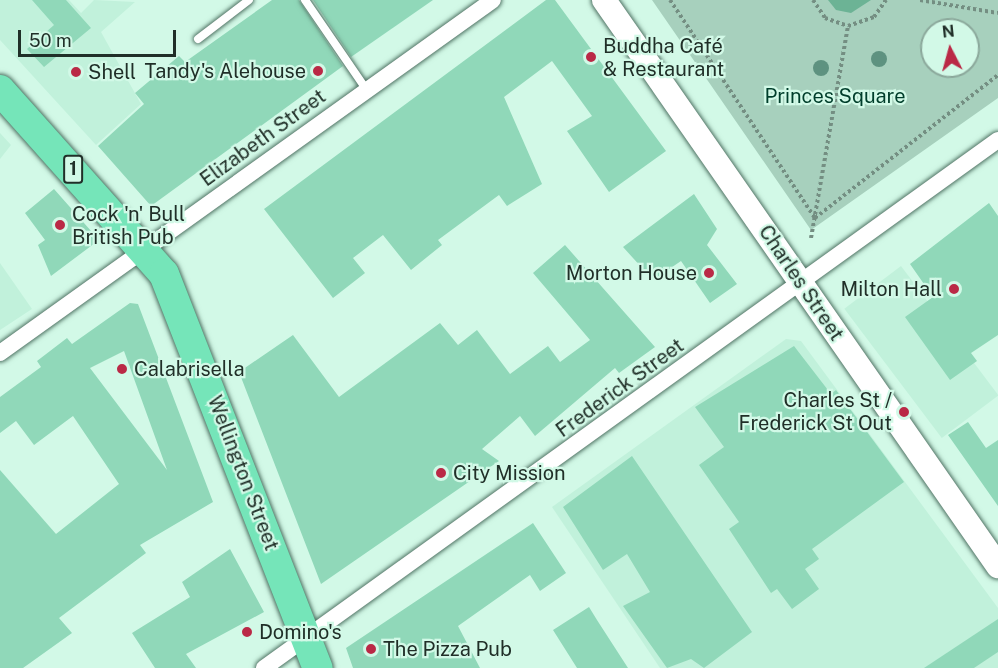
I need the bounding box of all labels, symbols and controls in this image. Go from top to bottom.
scale bar [21,18,178,56]
north arrow [920,18,980,78]
text: N [941,21,955,42]
text: 50 m [29,30,72,51]
place label: Buddha Café & Restaurant [603,34,724,81]
marker: Buddha Café & Restaurant [584,50,598,64]
place label: Tandy's Alehouse [144,59,306,83]
place label: Shell [88,60,136,84]
marker: Tandy's Alehouse [311,64,325,78]
marker: Shell [69,65,83,79]
street label: Elizabeth Street [196,84,330,192]
park label: Princes Square [764,84,906,108]
road number: 1 [62,154,84,184]
place label: Cock 'n' Bull British Pub [72,202,185,249]
marker: Cock 'n' Bull British Pub [53,218,67,232]
street label: Charles Street [753,221,849,345]
place label: Morton House [566,261,697,285]
marker: Morton House [702,266,716,280]
place label: Milton Hall [841,277,942,301]
marker: Milton Hall [947,282,961,296]
street label: Frederick Street [551,334,689,442]
place label: Calabrisella [134,357,245,381]
marker: Calabrisella [115,362,129,376]
place label: Charles St / Frederick St Out [739,388,892,435]
street label: Wellington Street [202,392,284,554]
marker: Charles St / Frederick St Out [897,405,911,419]
place label: City Mission [453,461,566,485]
marker: City Mission [434,466,448,480]
place label: Domino's [259,620,342,644]
marker: Domino's [240,625,254,639]
place label: The Pizza Pub [383,637,512,661]
marker: The Pizza Pub [364,642,378,656]

